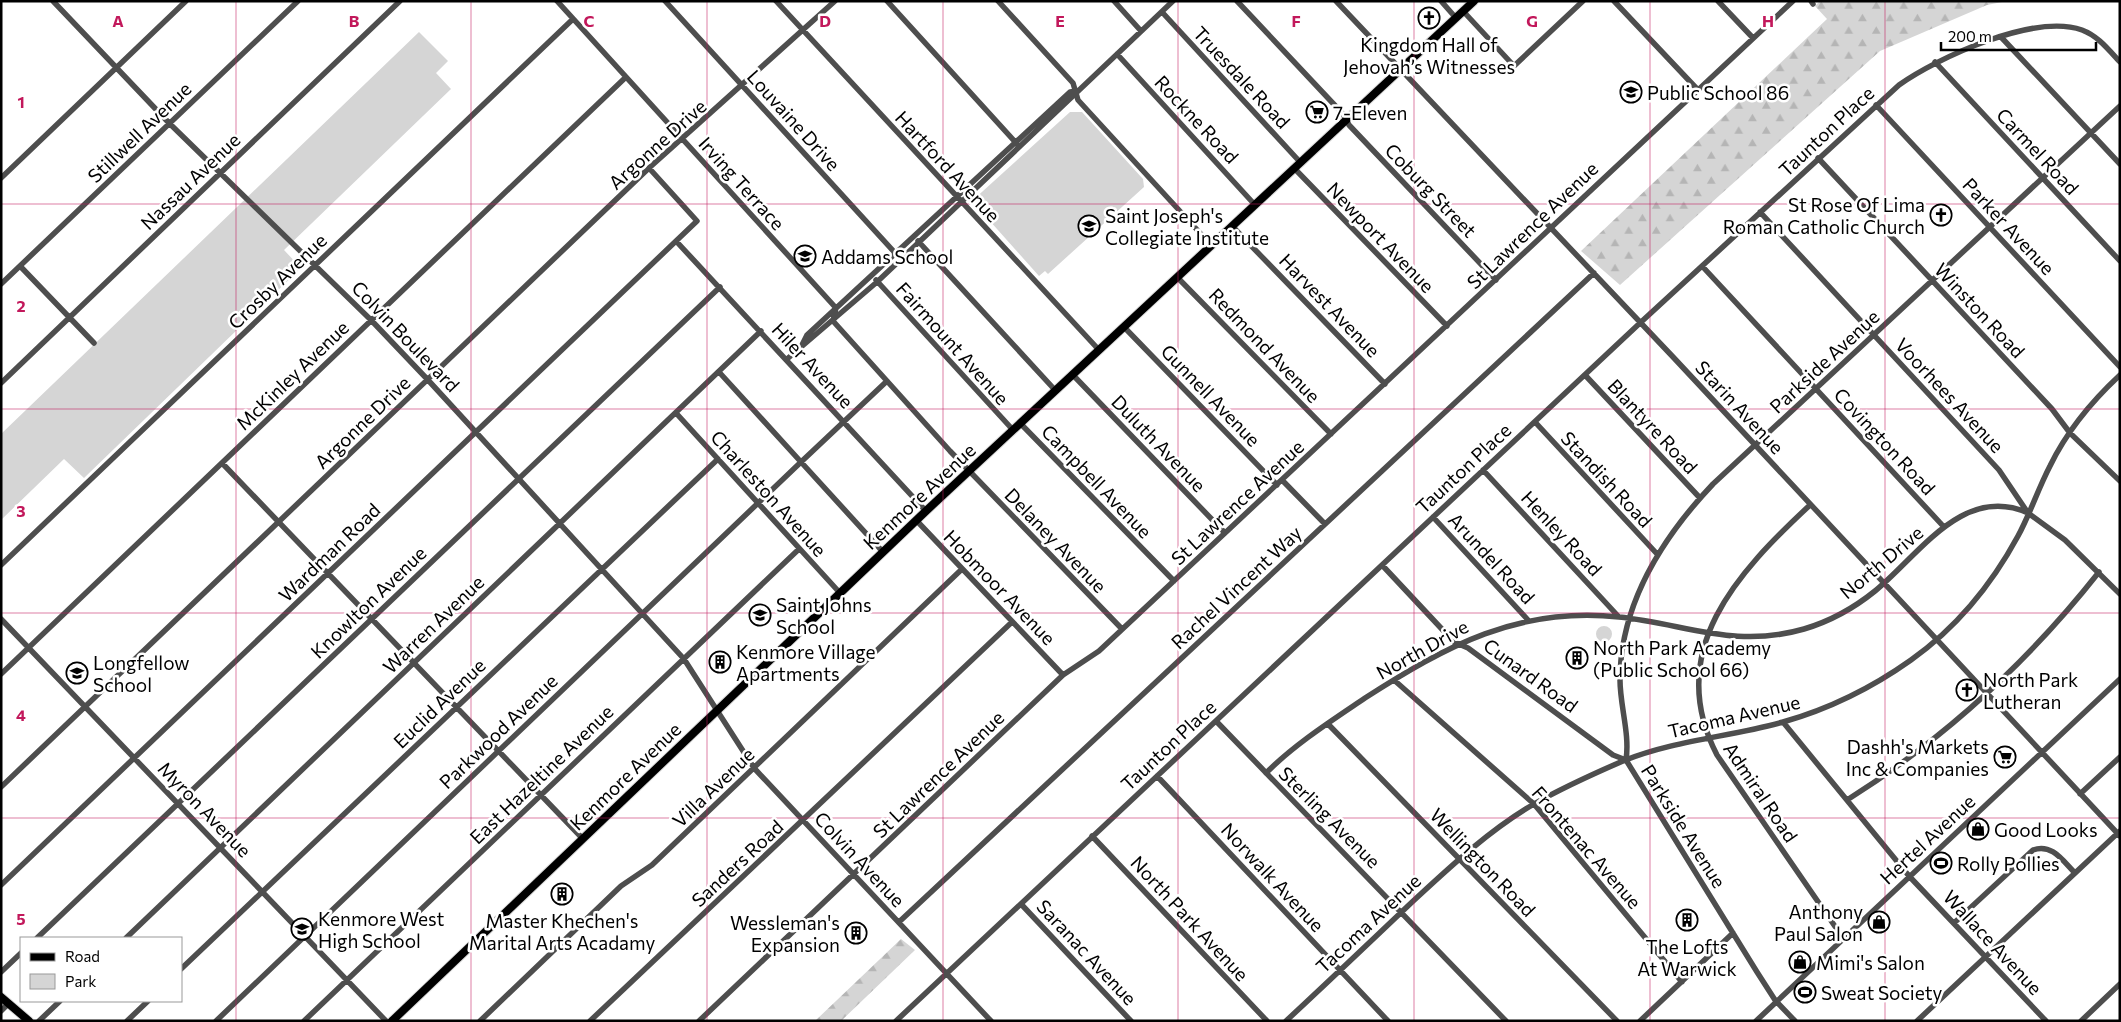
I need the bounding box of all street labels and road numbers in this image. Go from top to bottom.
street label: Truesdale Road [1189,21,1295,133]
street label: Louvaine Drive [743,65,845,175]
street label: Rockne Road [1150,70,1244,168]
street label: Stillwell Avenue [83,77,195,187]
street label: Taunton Place [1774,81,1878,181]
street label: Argonne Drive [603,94,711,194]
street label: Carmel Road [1992,103,2084,199]
street label: Hartford Avenue [891,106,1005,226]
street label: Nassau Avenue [136,128,244,234]
street label: Irving Terrace [694,132,790,234]
street label: Coburg Street [1381,138,1482,242]
street label: St Lawrence Avenue [1462,157,1602,293]
street label: Parker Avenue [1958,173,2060,279]
street label: Newport Avenue [1323,177,1439,297]
street label: Crosby Avenue [223,228,331,334]
street label: Harvest Avenue [1275,249,1385,361]
street label: Winston Road [1930,258,2030,362]
street label: Colvin Boulevard [347,276,465,396]
street label: Fairmount Avenue [892,277,1014,409]
street label: Redmond Avenue [1205,283,1325,407]
street label: Parkside Avenue [1765,304,1883,418]
street label: McKinley Avenue [231,316,353,434]
street label: Hiler Avenue [768,317,858,413]
street label: Voorhees Avenue [1891,333,2009,457]
street label: Gunnell Avenue [1157,339,1265,451]
street label: Starin Avenue [1691,356,1789,458]
street label: Argonne Drive [310,371,414,473]
street label: Blantyre Road [1603,374,1703,478]
street label: Covington Road [1830,383,1940,499]
street label: Duluth Avenue [1107,390,1211,496]
street label: Taunton Place [1411,418,1515,518]
street label: Campbell Avenue [1037,420,1157,542]
street label: Charleston Avenue [706,425,832,561]
street label: Standish Road [1557,426,1657,532]
street label: St Lawrence Avenue [1166,435,1308,569]
street label: Kenmore Avenue [858,438,980,554]
street label: Delaney Avenue [1000,483,1112,597]
street label: Henley Road [1517,486,1607,580]
street label: Wardman Road [274,498,384,606]
street label: Arundel Road [1444,508,1540,608]
street label: Rachel Vincent Way [1166,521,1306,653]
street label: North Drive [1835,521,1927,603]
street label: Hobmoor Avenue [939,525,1061,649]
street label: Knowlton Avenue [305,541,431,663]
street label: Warren Avenue [378,570,488,678]
street label: North Drive [1372,614,1472,684]
street label: Cunard Road [1479,633,1583,717]
street label: Euclid Avenue [388,653,490,753]
street label: Parkwood Avenue [434,669,562,793]
street label: Tacoma Avenue [1666,690,1802,742]
street label: Taunton Place [1116,695,1220,795]
street label: East Hazeltine Avenue [465,700,617,848]
street label: St Lawrence Avenue [868,706,1008,842]
street label: Kenmore Avenue [565,717,685,835]
street label: Admiral Road [1719,738,1803,846]
street label: Villa Avenue [667,742,759,832]
street label: Myron Avenue [154,756,256,862]
street label: Parkside Avenue [1637,760,1731,892]
street label: Sterling Avenue [1274,761,1386,873]
street label: Frontenac Avenue [1527,781,1647,913]
street label: Hertel Avenue [1875,789,1979,889]
street label: Wellington Road [1426,803,1540,921]
street label: Colvin Avenue [810,807,910,911]
street label: Sanders Road [686,815,788,911]
street label: Norwalk Avenue [1217,818,1329,936]
street label: North Park Avenue [1126,851,1254,985]
street label: Tacoma Avenue [1311,869,1425,977]
street label: Wallace Avenue [1939,885,2047,999]
street label: Saranac Avenue [1032,895,1142,1009]

